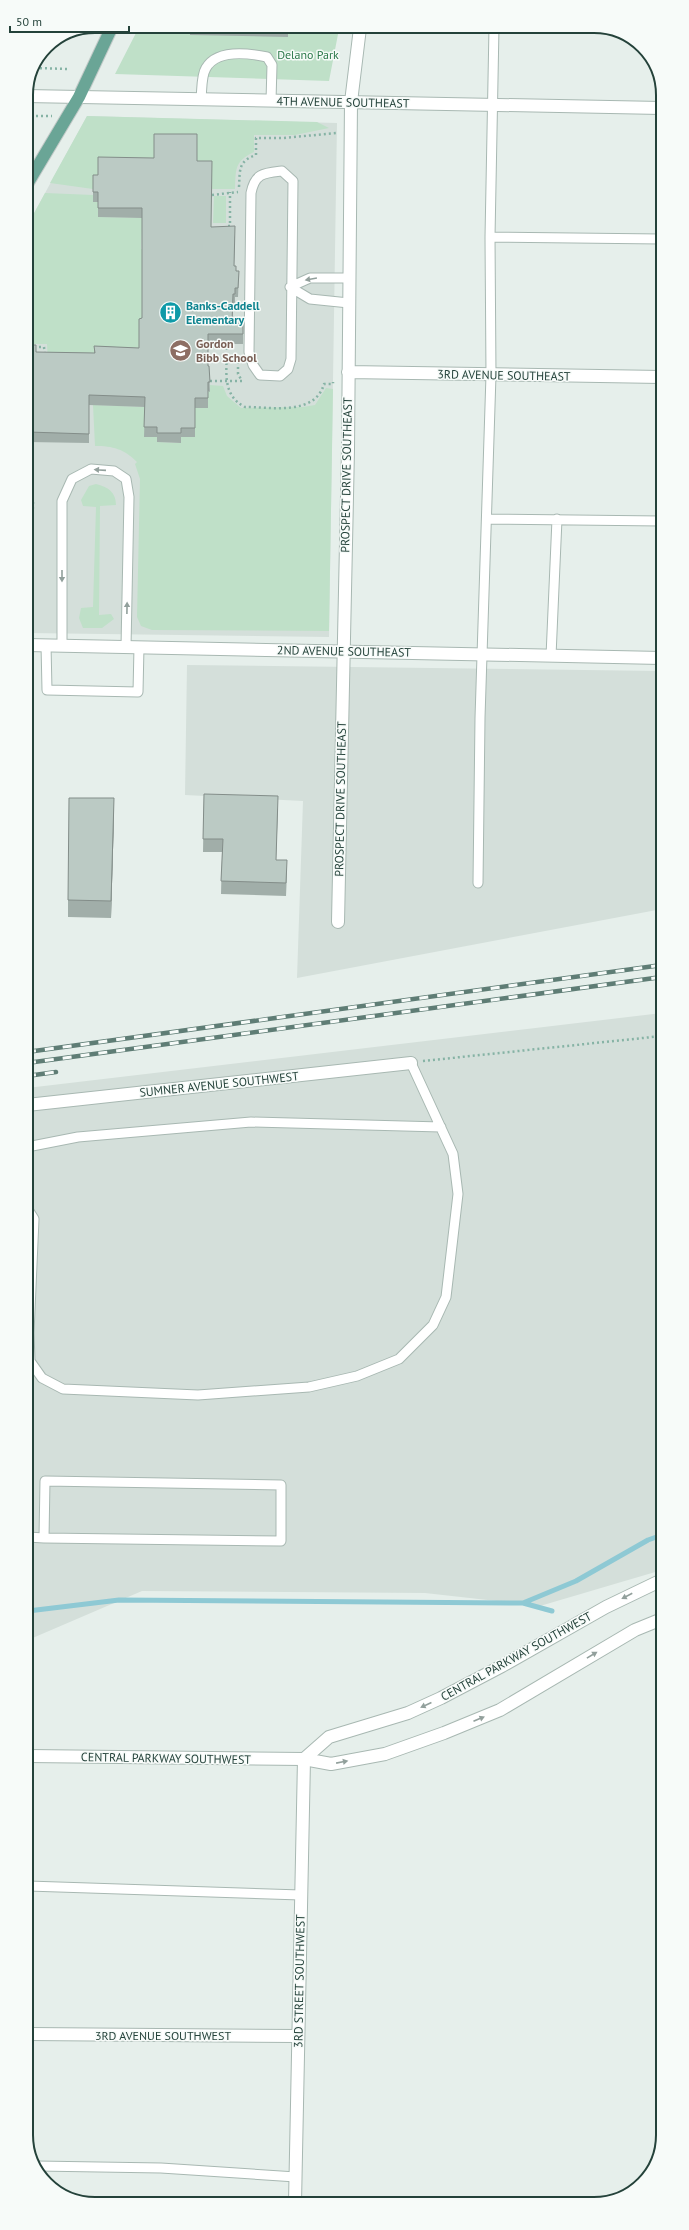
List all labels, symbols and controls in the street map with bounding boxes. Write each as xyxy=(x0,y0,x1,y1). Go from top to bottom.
scale bar xyxy=(10,8,129,34)
text: 50 m xyxy=(16,14,42,29)
park label: Delano Park xyxy=(277,47,339,62)
street label: 4TH AVENUE SOUTHEAST xyxy=(276,93,410,111)
one-way arrow xyxy=(305,277,317,283)
place label: Banks-Caddell Elementary xyxy=(186,298,260,327)
building icon: Banks-Caddell Elementary xyxy=(158,299,184,325)
place label: Gordon Bibb School xyxy=(196,336,257,365)
school or university icon: Gordon Bibb School xyxy=(167,337,193,363)
street label: 3RD AVENUE SOUTHEAST xyxy=(437,366,571,384)
street label: PROSPECT DRIVE SOUTHEAST xyxy=(337,397,355,553)
one-way arrow xyxy=(94,466,106,473)
one-way arrow xyxy=(59,570,65,583)
one-way arrow xyxy=(124,601,130,614)
street label: 2ND AVENUE SOUTHEAST xyxy=(277,642,412,660)
street label: PROSPECT DRIVE SOUTHEAST xyxy=(331,721,349,877)
street label: SUMNER AVENUE SOUTHWEST xyxy=(139,1068,300,1100)
one-way arrow xyxy=(621,1593,632,1599)
street label: CENTRAL PARKWAY SOUTHWEST xyxy=(438,1608,594,1704)
one-way arrow xyxy=(586,1652,598,1659)
one-way arrow xyxy=(421,1702,432,1708)
one-way arrow xyxy=(473,1715,485,1721)
street label: CENTRAL PARKWAY SOUTHWEST xyxy=(81,1749,252,1767)
one-way arrow xyxy=(336,1759,348,1765)
street label: 3RD STREET SOUTHWEST xyxy=(290,1914,308,2048)
street label: 3RD AVENUE SOUTHWEST xyxy=(95,2028,231,2043)

